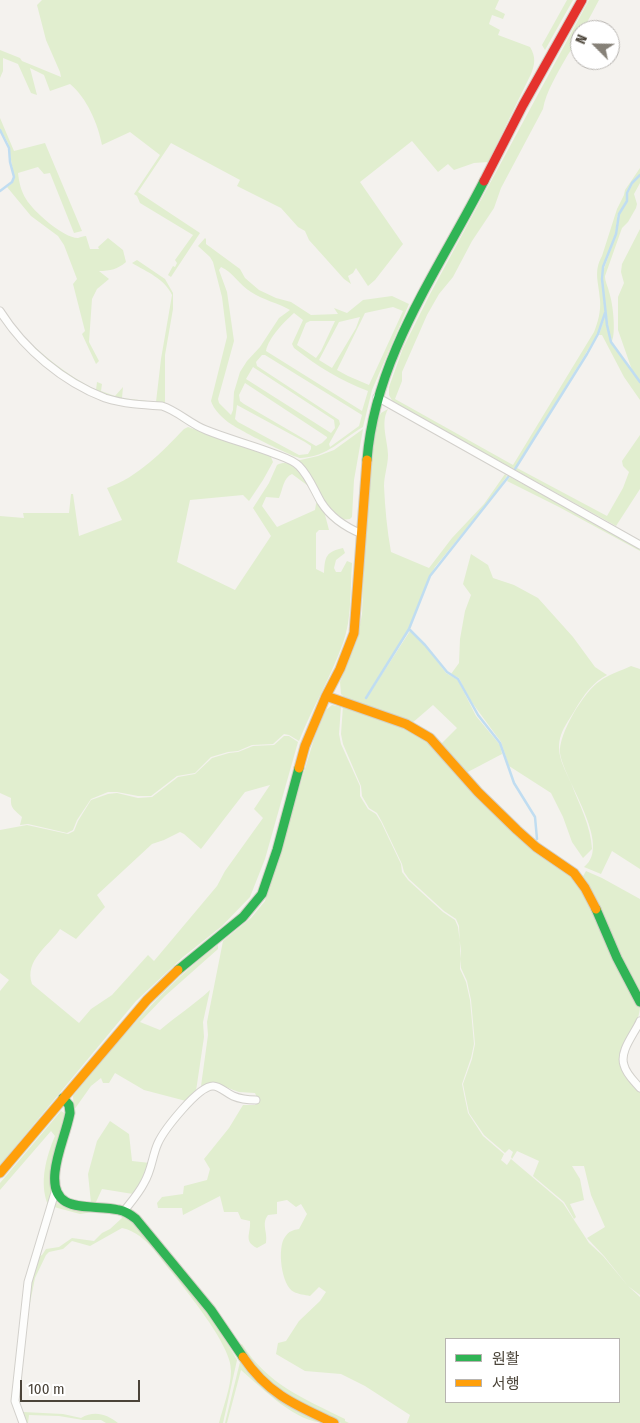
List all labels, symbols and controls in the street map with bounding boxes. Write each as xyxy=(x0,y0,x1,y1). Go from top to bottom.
north arrow xyxy=(570,20,620,70)
text: N xyxy=(572,32,591,47)
legend xyxy=(445,1338,620,1403)
text: 원활 xyxy=(492,1350,520,1368)
scale bar xyxy=(22,1370,142,1402)
text: 서행 xyxy=(492,1375,520,1393)
text: 100 m xyxy=(28,1380,65,1398)

